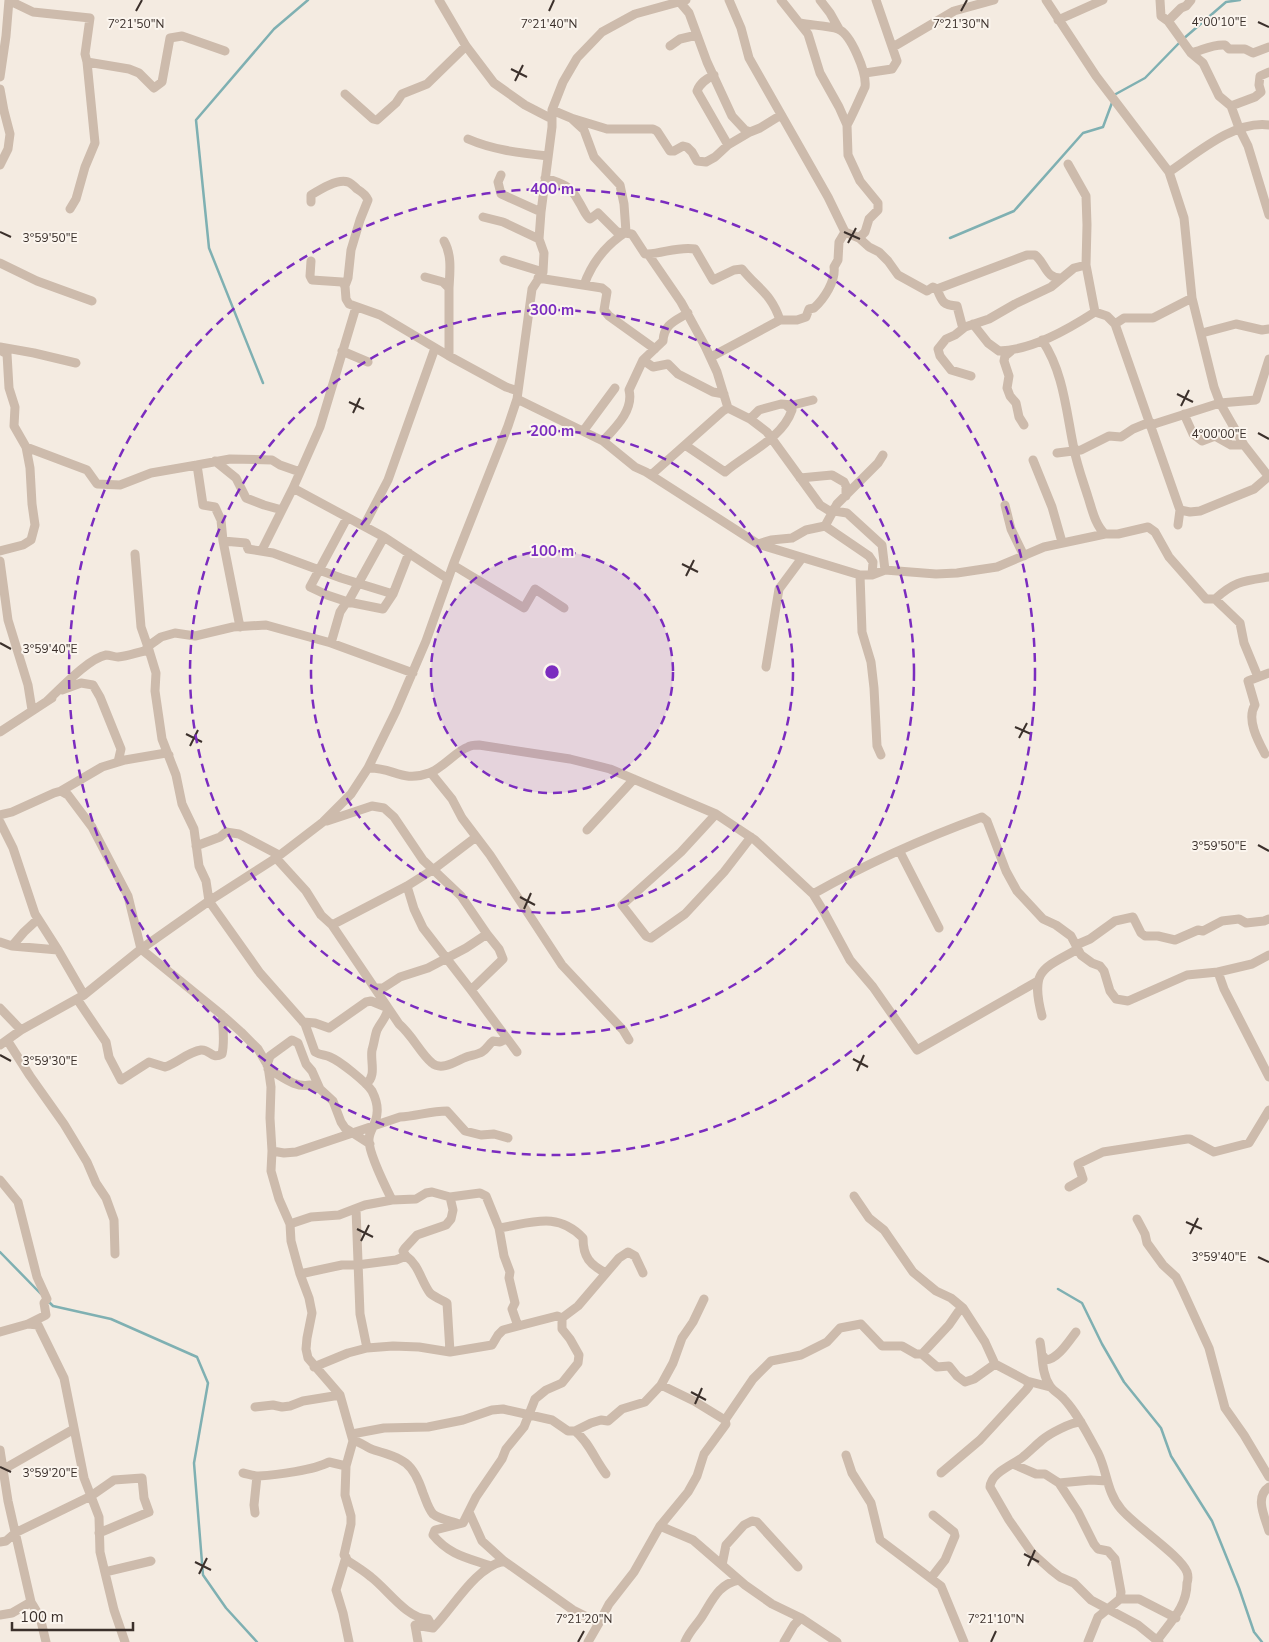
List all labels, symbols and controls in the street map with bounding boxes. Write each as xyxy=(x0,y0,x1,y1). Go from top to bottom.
text: 4°00'10"E xyxy=(1192,14,1246,30)
text: 7°21'50"N xyxy=(108,16,164,32)
text: 7°21'40"N xyxy=(521,16,577,32)
text: 7°21'30"N xyxy=(933,16,989,32)
text: 400 m xyxy=(530,179,574,199)
text: 3°59'50"E xyxy=(23,230,77,246)
text: 300 m xyxy=(530,300,574,320)
text: 200 m xyxy=(530,421,574,441)
text: 4°00'00"E xyxy=(1192,426,1246,442)
text: 100 m xyxy=(530,541,574,561)
text: 3°59'40"E xyxy=(23,641,77,657)
centre of rings xyxy=(543,663,561,681)
text: 3°59'50"E xyxy=(1192,838,1246,854)
text: 3°59'30"E xyxy=(23,1053,77,1069)
text: 3°59'40"E xyxy=(1192,1249,1246,1265)
text: 3°59'20"E xyxy=(23,1465,77,1481)
scale bar xyxy=(12,1600,134,1632)
text: 100 m xyxy=(20,1607,64,1627)
text: 7°21'20"N xyxy=(556,1611,612,1627)
text: 7°21'10"N xyxy=(968,1611,1024,1627)

